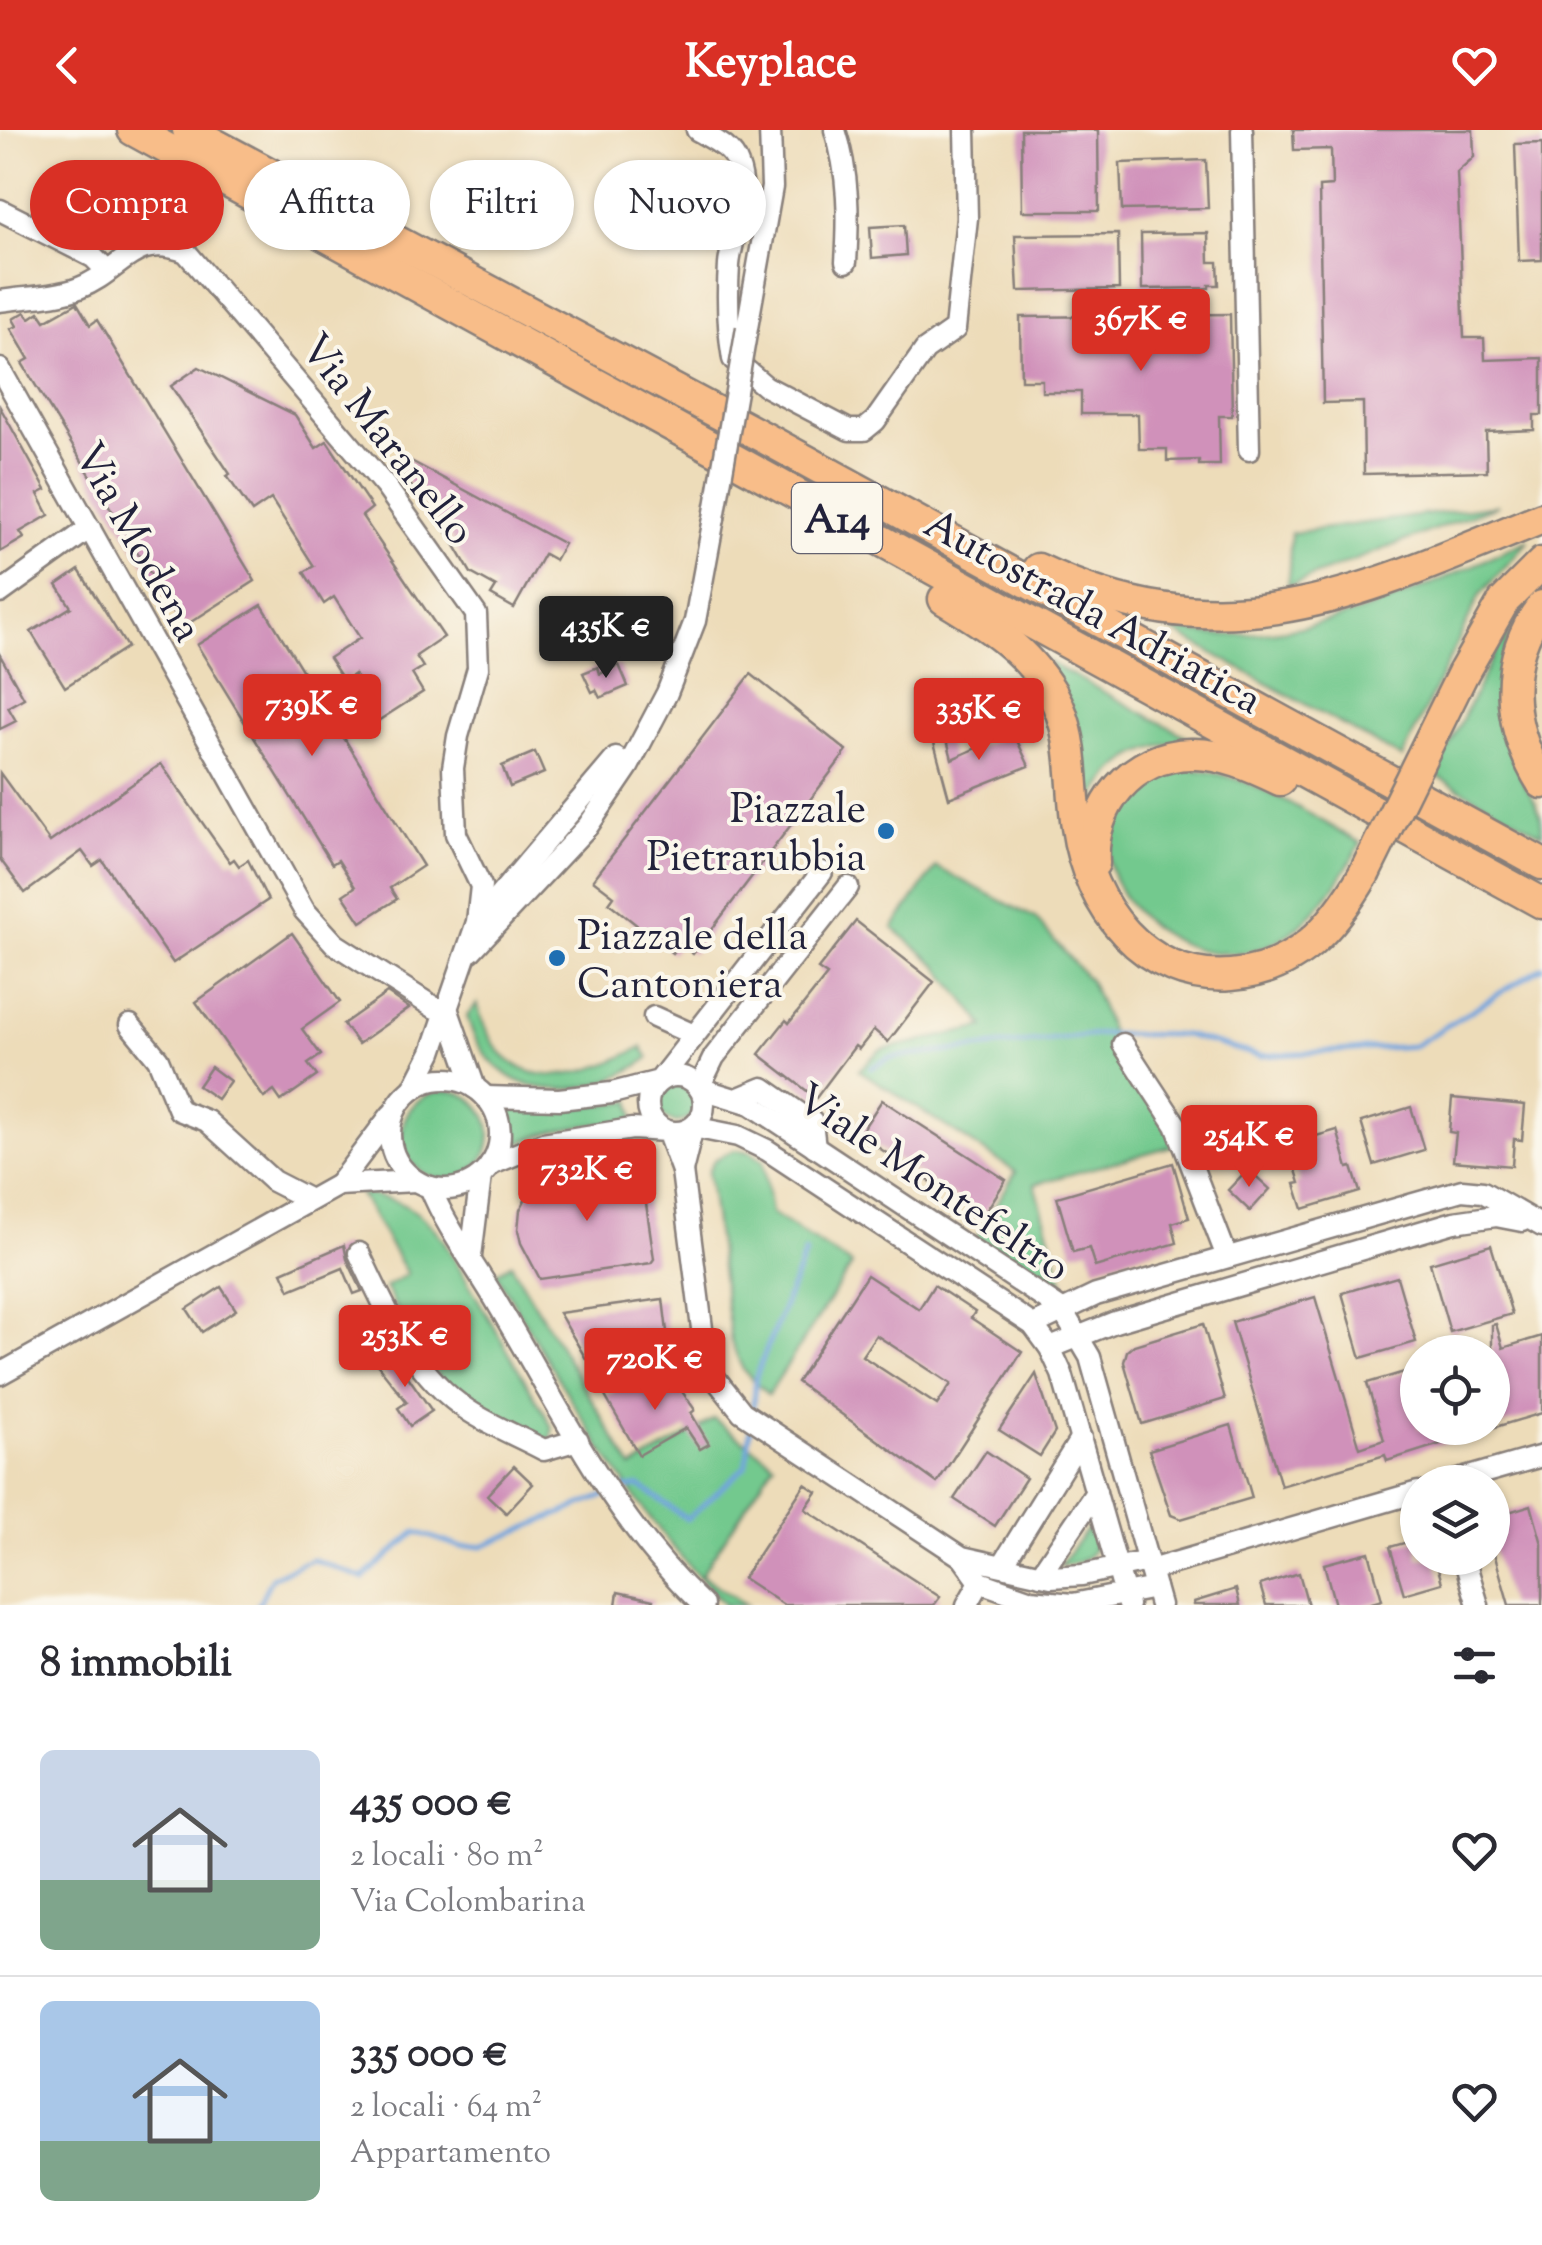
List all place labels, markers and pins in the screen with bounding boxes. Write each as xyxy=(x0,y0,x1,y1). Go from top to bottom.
pin: 367K € xyxy=(1060,289,1222,374)
pin: 435K € xyxy=(525,596,687,681)
pin: 739K € xyxy=(231,674,393,759)
pin: 335K € xyxy=(898,678,1060,763)
place label: Piazzale Pietrarubbia xyxy=(647,782,866,890)
marker: Piazzale Pietrarubbia xyxy=(875,820,897,842)
place label: Piazzale della Cantoniera xyxy=(577,909,808,1017)
marker: Piazzale della Cantoniera xyxy=(546,947,568,969)
pin: 254K € xyxy=(1168,1105,1330,1190)
pin: 732K € xyxy=(506,1139,668,1224)
pin: 253K € xyxy=(324,1305,486,1390)
pin: 720K € xyxy=(574,1328,736,1413)

